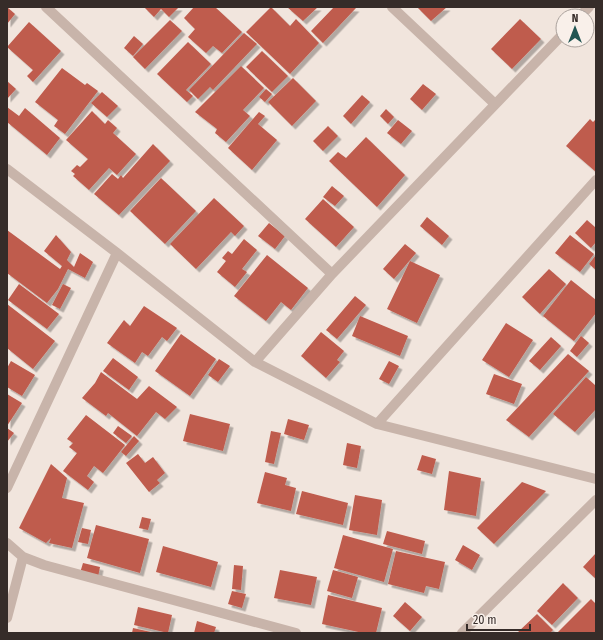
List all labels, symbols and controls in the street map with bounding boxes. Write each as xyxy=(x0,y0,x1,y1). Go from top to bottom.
north arrow xyxy=(555,8,595,48)
text: N xyxy=(572,12,578,25)
scale bar xyxy=(467,606,530,632)
text: 20 m xyxy=(473,613,497,627)

